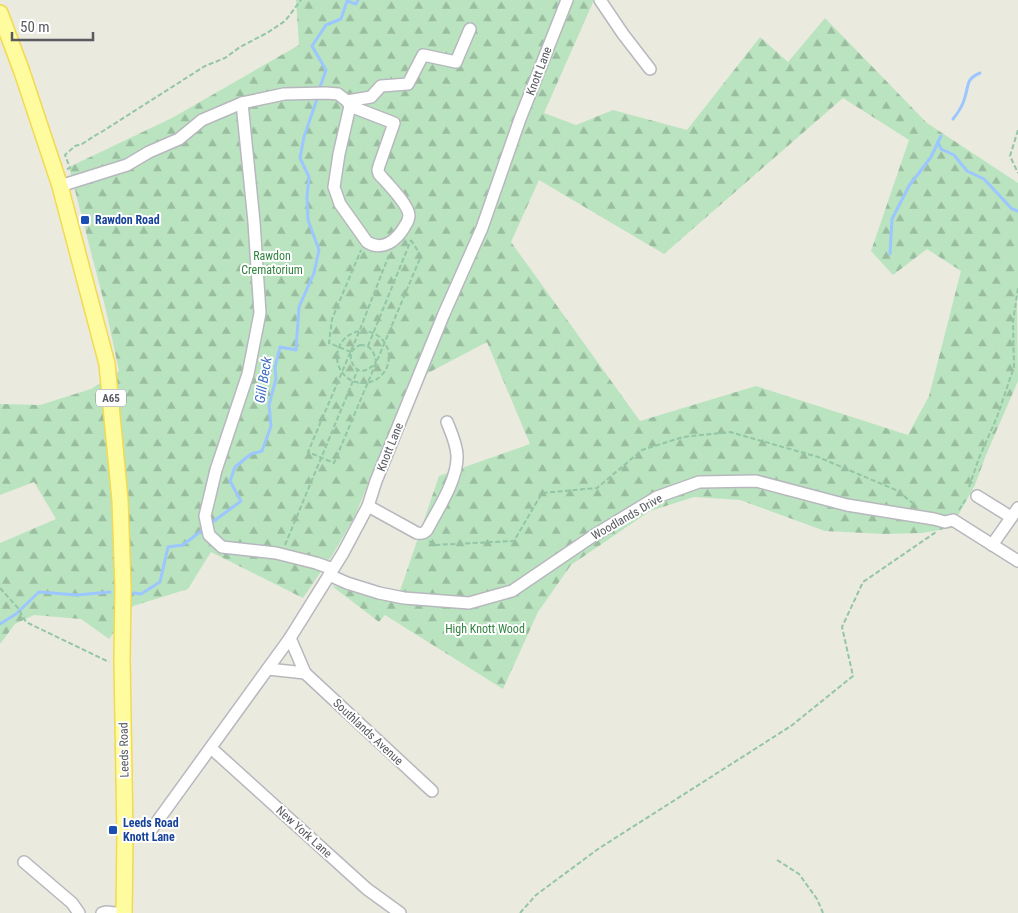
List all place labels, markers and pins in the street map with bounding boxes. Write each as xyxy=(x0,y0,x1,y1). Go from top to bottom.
place label: Rawdon Road xyxy=(95,213,160,227)
marker: Rawdon Road xyxy=(79,214,91,226)
place label: Leeds Road Knott Lane xyxy=(123,816,179,844)
marker: Leeds Road Knott Lane xyxy=(107,824,119,836)

